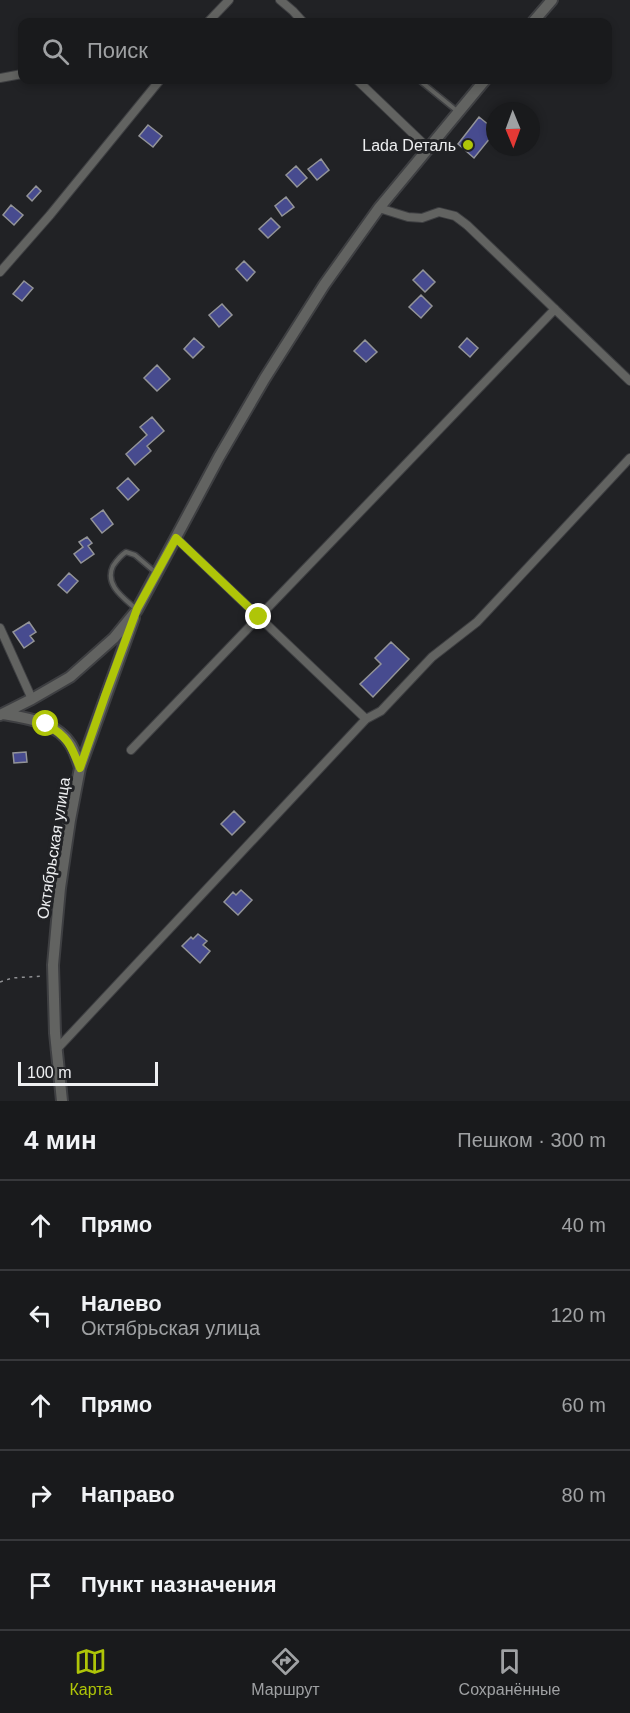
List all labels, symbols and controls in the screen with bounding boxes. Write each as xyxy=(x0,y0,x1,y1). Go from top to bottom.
search box xyxy=(18,18,612,84)
icon: search xyxy=(39,35,72,68)
text: Поиск xyxy=(87,38,148,63)
north arrow xyxy=(486,102,540,156)
place label: Lada Dеталь xyxy=(362,137,456,154)
marker: Lada Dеталь xyxy=(461,138,475,152)
route end xyxy=(245,603,271,629)
route start xyxy=(32,710,58,736)
street label: Октябрьская улица xyxy=(34,776,73,920)
scale bar xyxy=(18,1059,158,1086)
text: 100 m xyxy=(27,1064,71,1081)
text: 4 мин xyxy=(24,1125,97,1155)
text: Пешком · 300 m xyxy=(457,1129,606,1151)
icon: ahead xyxy=(24,1209,57,1242)
text: Прямо xyxy=(81,1212,152,1237)
text: 40 m xyxy=(562,1214,606,1236)
text: Налево xyxy=(81,1291,162,1316)
icon: left xyxy=(24,1299,57,1332)
text: 120 m xyxy=(550,1304,606,1326)
text: Октябрьская улица xyxy=(81,1317,260,1339)
icon: ahead xyxy=(24,1389,57,1422)
text: Прямо xyxy=(81,1392,152,1417)
text: 60 m xyxy=(562,1394,606,1416)
icon: right xyxy=(24,1479,57,1512)
text: Направо xyxy=(81,1482,175,1507)
text: 80 m xyxy=(562,1484,606,1506)
icon: arrive xyxy=(24,1569,57,1602)
text: Пункт назначения xyxy=(81,1572,277,1597)
tab: Карта xyxy=(70,1645,112,1699)
tab: Маршрут xyxy=(251,1645,320,1699)
tab: Сохранённые xyxy=(459,1645,560,1699)

